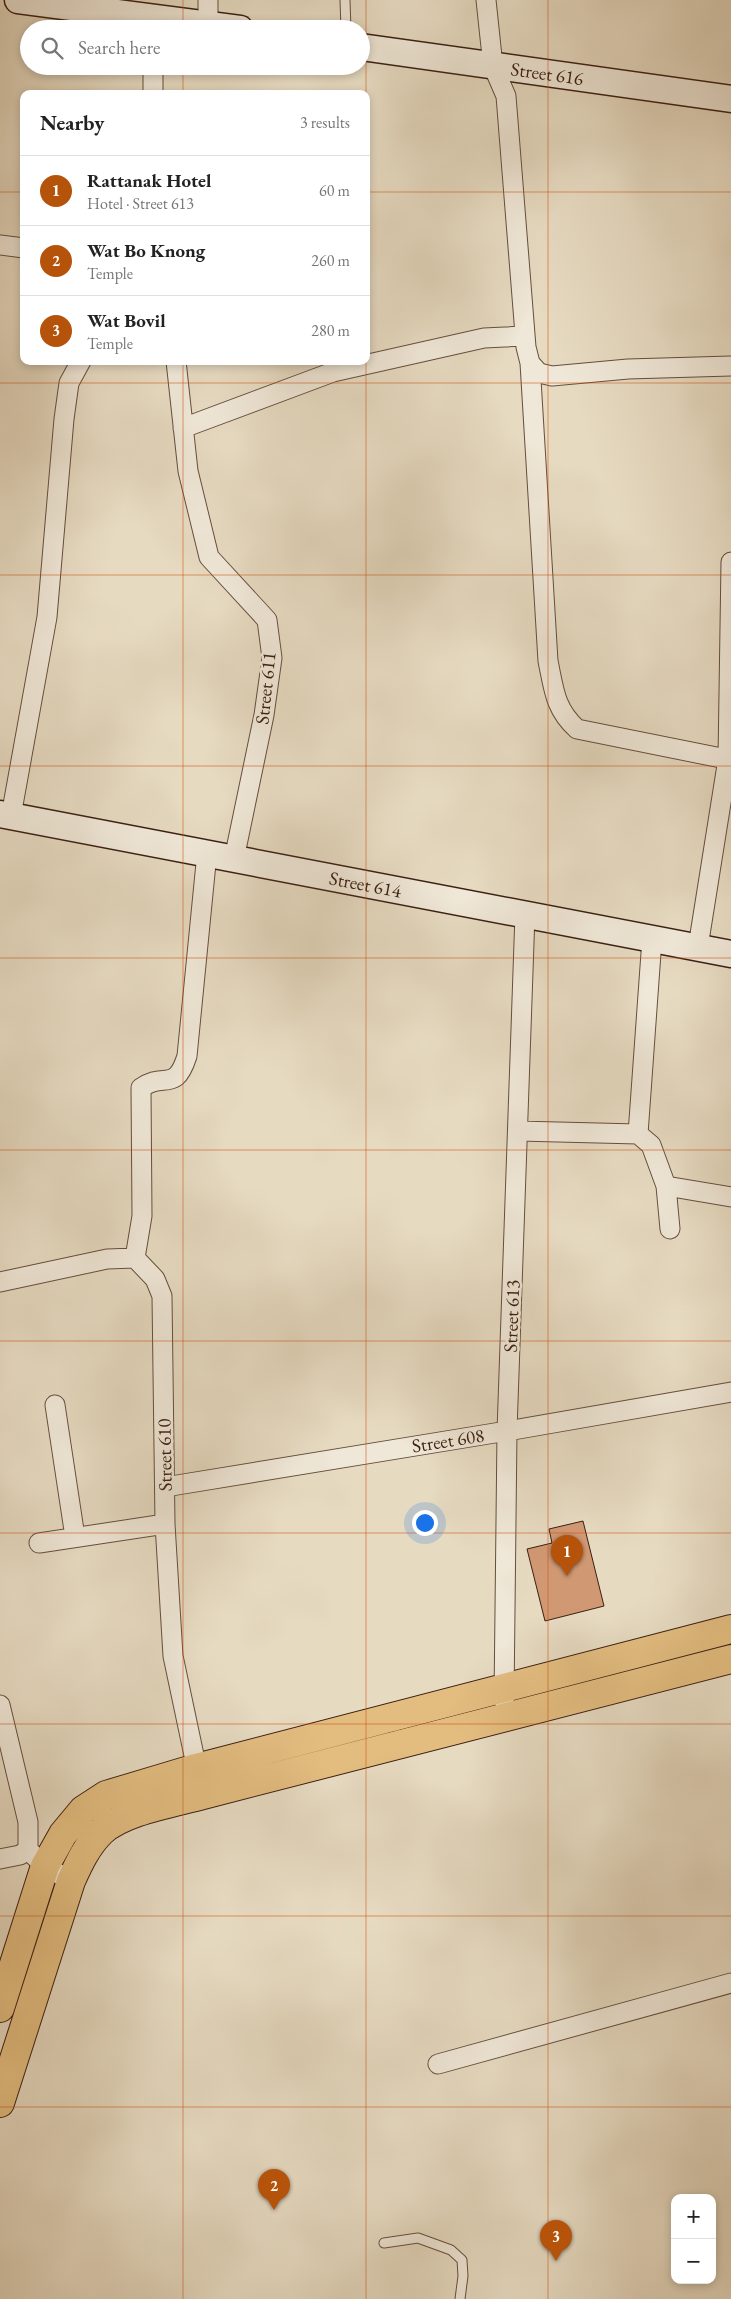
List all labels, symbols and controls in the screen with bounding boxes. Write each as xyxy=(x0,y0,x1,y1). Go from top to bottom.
search box xyxy=(20,20,370,75)
icon: search xyxy=(38,34,66,62)
text: Search here xyxy=(78,35,160,60)
street label: Street 616 xyxy=(509,56,585,91)
text: Nearby xyxy=(40,109,104,136)
text: 3 results xyxy=(300,112,350,133)
text: Rattanak Hotel xyxy=(87,168,211,193)
text: 1 xyxy=(52,180,60,201)
text: 60 m xyxy=(319,180,350,201)
text: Hotel · Street 613 xyxy=(87,193,194,214)
text: Wat Bo Knong xyxy=(87,238,205,263)
text: 2 xyxy=(52,250,60,271)
text: 260 m xyxy=(311,250,350,271)
text: Temple xyxy=(87,263,133,284)
text: Wat Bovil xyxy=(87,308,166,333)
text: 3 xyxy=(52,320,60,341)
text: 280 m xyxy=(311,320,350,341)
text: Temple xyxy=(87,333,133,354)
street label: Street 611 xyxy=(249,650,282,726)
street label: Street 614 xyxy=(327,865,404,904)
street label: Street 613 xyxy=(498,1279,525,1353)
street label: Street 610 xyxy=(151,1418,178,1492)
street label: Street 608 xyxy=(410,1422,486,1459)
your location xyxy=(412,1510,438,1536)
pin: 1 xyxy=(551,1535,583,1576)
pin: 2 xyxy=(258,2169,290,2210)
map controls xyxy=(671,2194,716,2284)
button: + xyxy=(671,2194,716,2239)
pin: 3 xyxy=(540,2220,572,2261)
button: − xyxy=(671,2239,716,2284)

